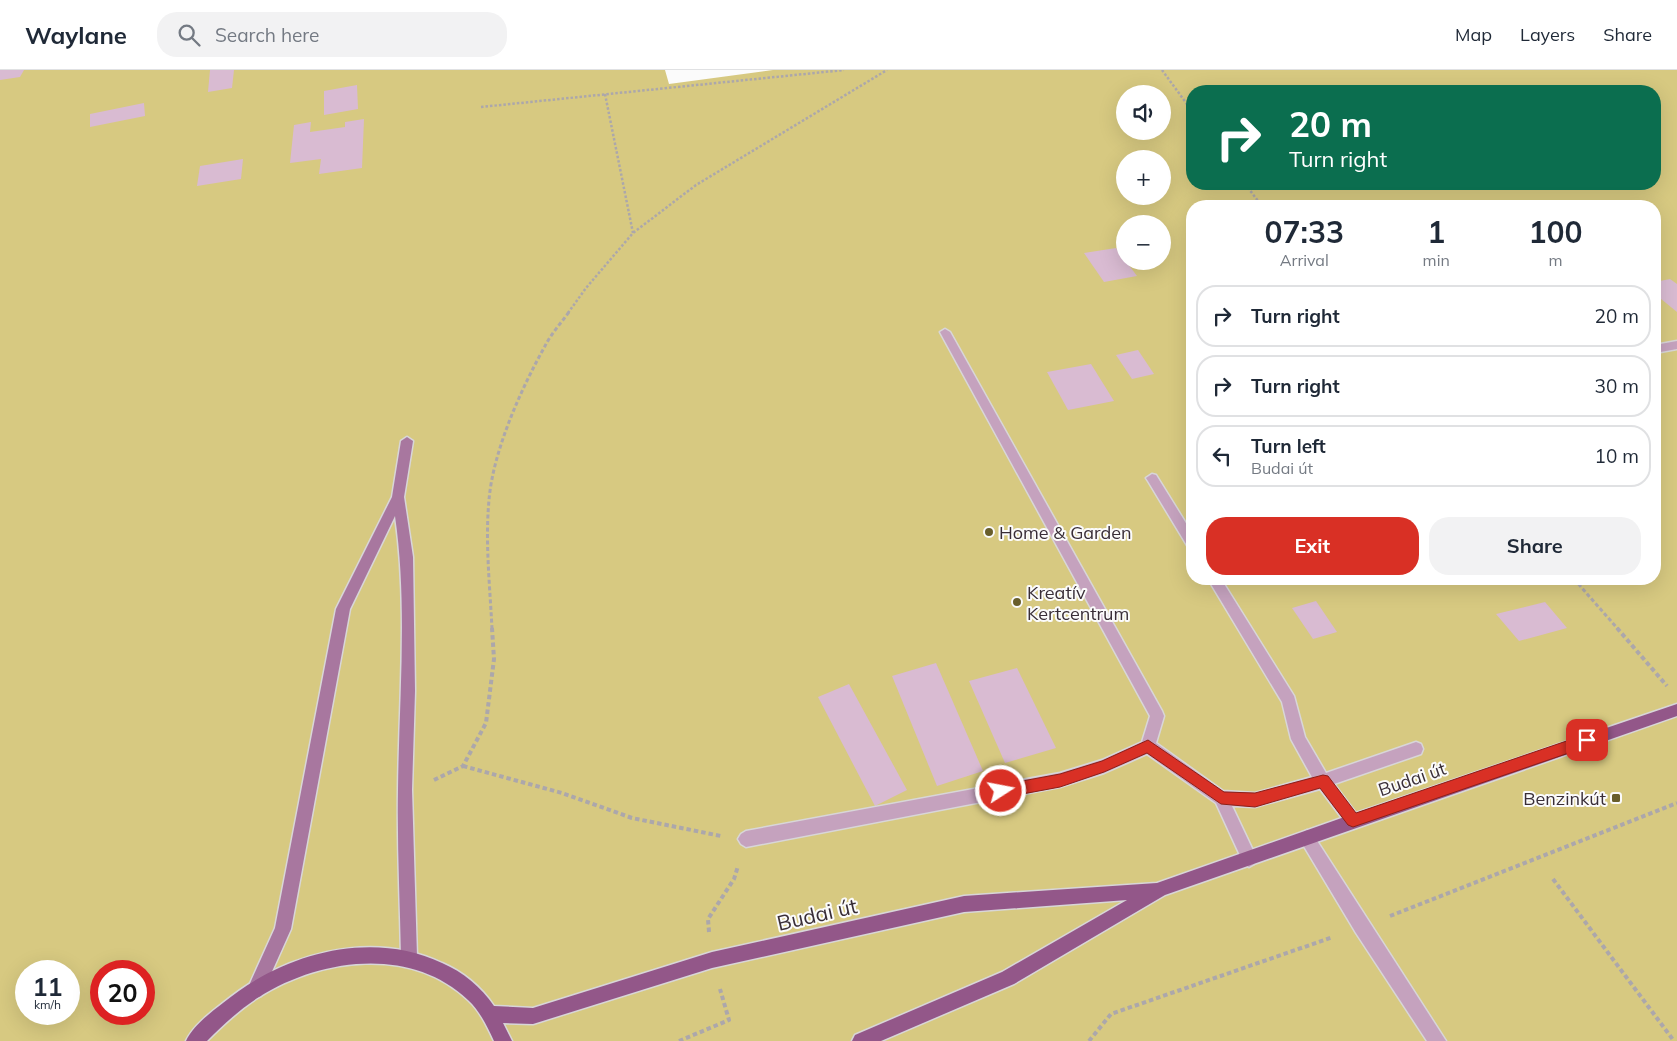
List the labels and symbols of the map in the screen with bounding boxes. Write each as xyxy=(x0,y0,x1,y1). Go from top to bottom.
place label: Home & Garden xyxy=(999,521,1132,544)
marker: Home & Garden xyxy=(983,526,995,538)
place label: Kreatív Kertcentrum xyxy=(1027,581,1129,625)
marker: Kreatív Kertcentrum xyxy=(1011,596,1023,608)
pin xyxy=(1566,719,1608,761)
street label: Budai út xyxy=(1375,757,1449,801)
position arrow xyxy=(974,764,1026,816)
place label: Benzinkút xyxy=(1523,787,1606,810)
marker: Benzinkút xyxy=(1610,792,1622,804)
street label: Budai út xyxy=(774,892,860,936)
speed limit sign: 20 xyxy=(90,960,155,1025)

